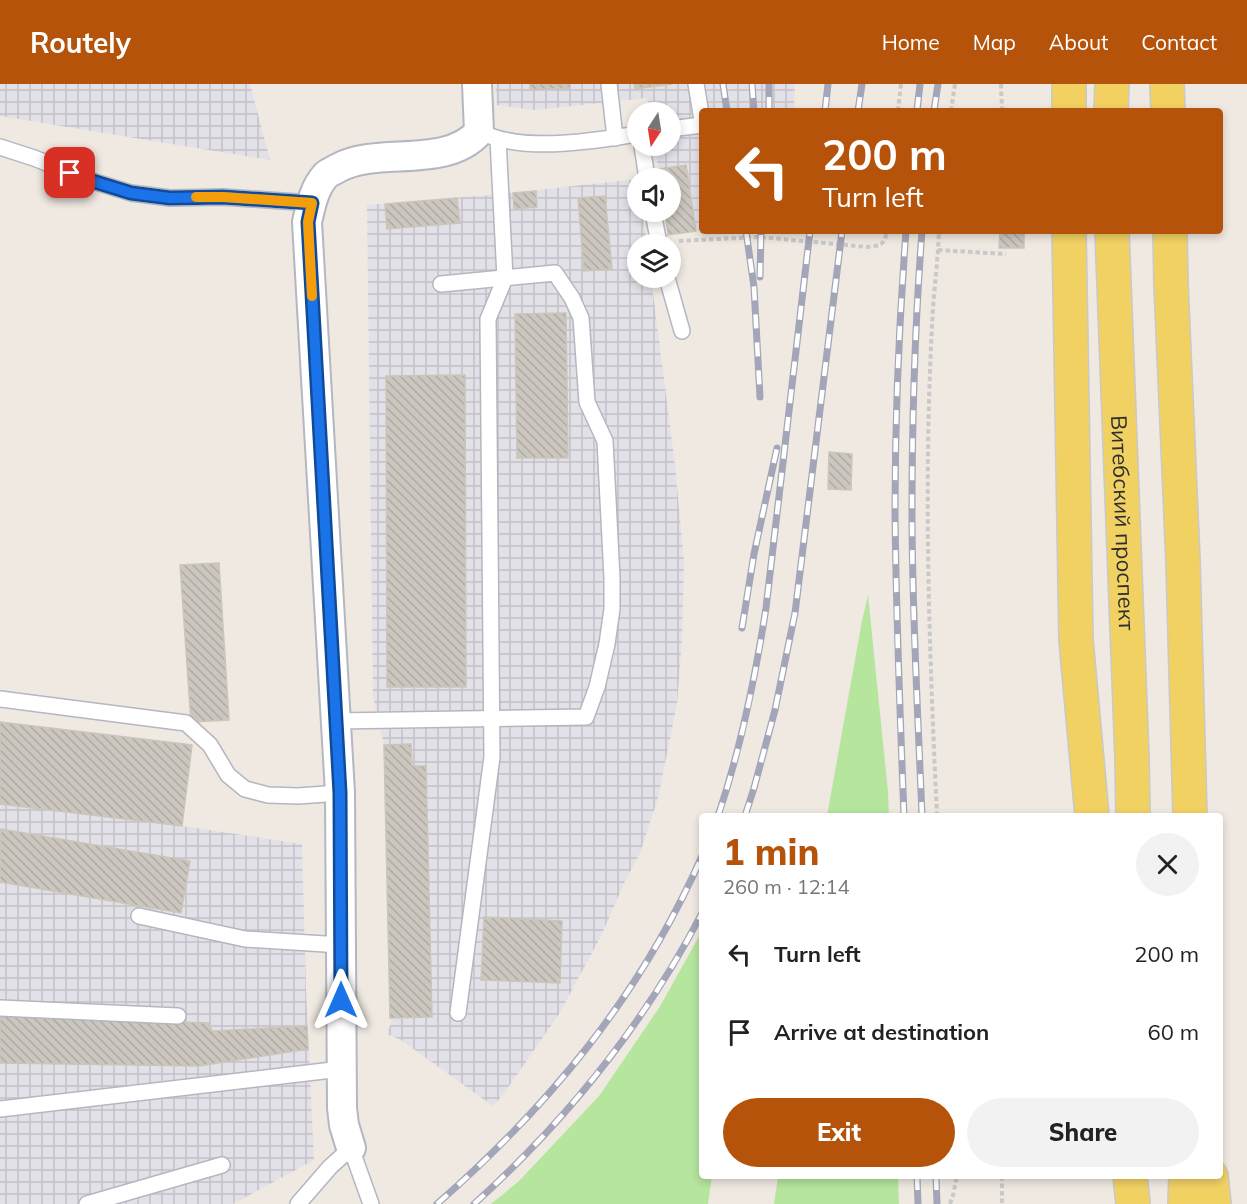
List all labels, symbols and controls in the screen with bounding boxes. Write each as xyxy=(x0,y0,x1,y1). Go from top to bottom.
text: Routely xyxy=(30,25,131,60)
text: Home xyxy=(882,29,940,55)
text: Map xyxy=(973,29,1016,55)
text: About xyxy=(1049,29,1108,55)
text: Contact xyxy=(1141,29,1217,55)
north arrow xyxy=(627,102,681,156)
map controls xyxy=(627,102,681,288)
text: 200 m xyxy=(822,128,947,181)
icon: left xyxy=(723,132,801,210)
pin xyxy=(44,147,95,198)
icon: arrive xyxy=(53,156,86,189)
button: sound xyxy=(627,168,681,222)
text: Turn left xyxy=(822,180,924,214)
button: layers xyxy=(627,234,681,288)
street label: Витебский проспект xyxy=(1105,415,1141,631)
text: 1 min xyxy=(723,829,819,874)
button: close xyxy=(1136,833,1199,896)
text: 260 m · 12:14 xyxy=(723,874,849,899)
icon: left xyxy=(723,938,756,971)
text: Turn left xyxy=(774,940,861,968)
text: 200 m xyxy=(1134,940,1199,968)
position arrow xyxy=(309,968,373,1032)
icon: arrive xyxy=(723,1016,756,1049)
text: Arrive at destination xyxy=(774,1018,989,1046)
text: 60 m xyxy=(1148,1018,1199,1046)
button: Exit xyxy=(723,1098,955,1167)
button: Share xyxy=(967,1098,1199,1167)

